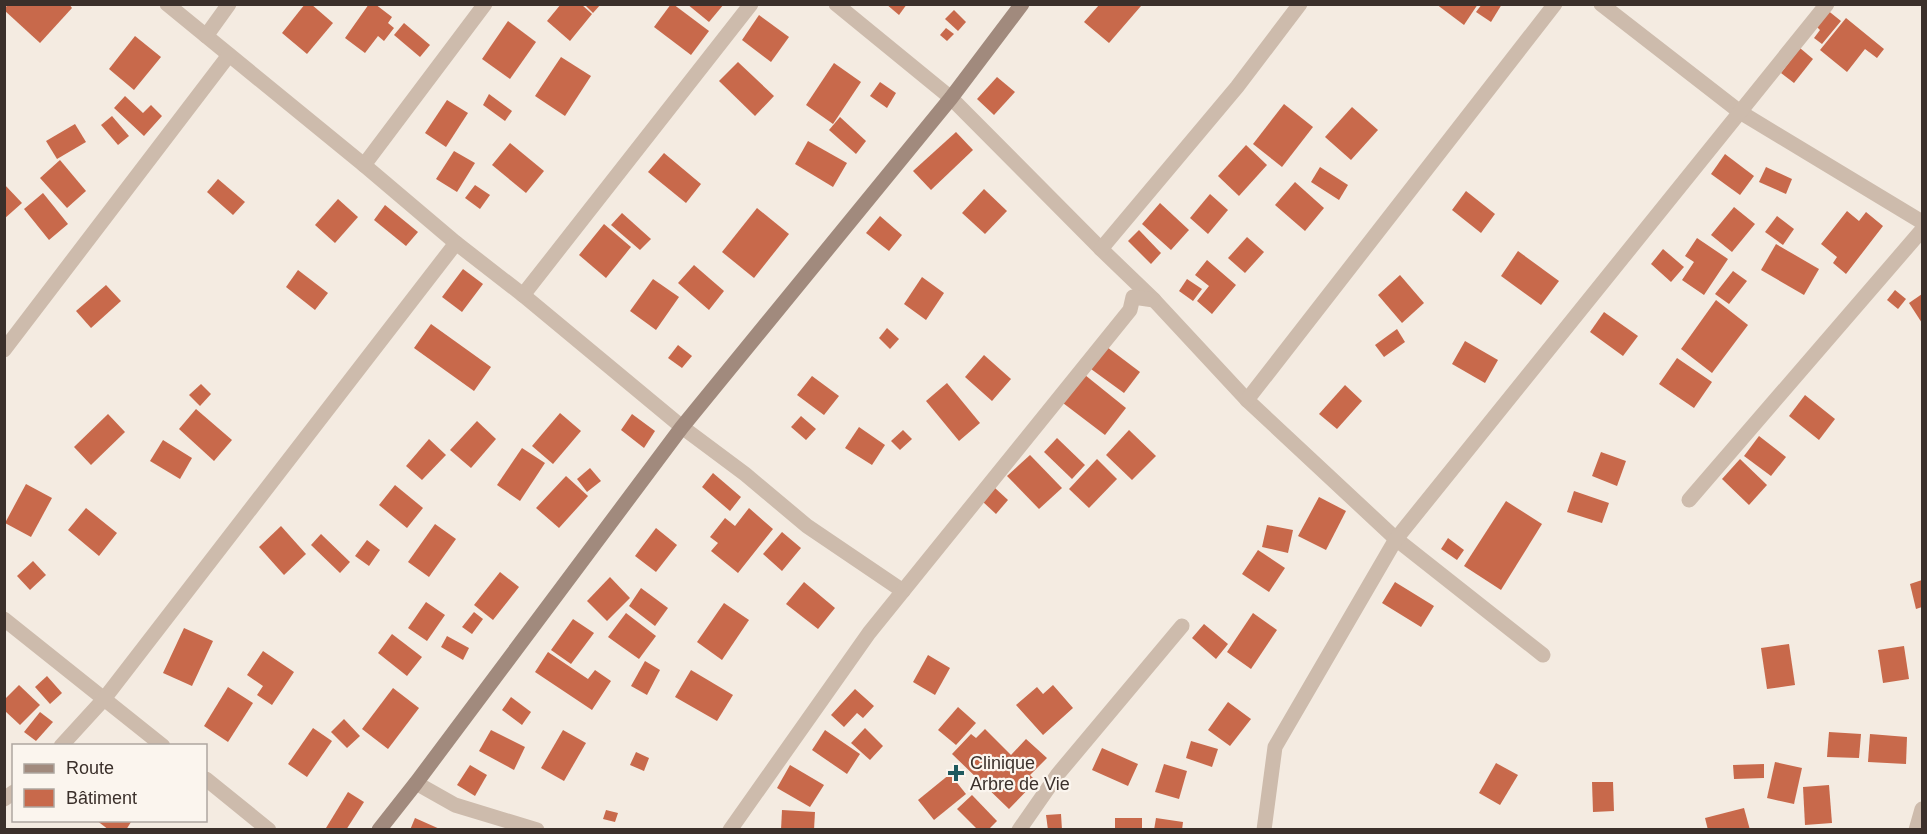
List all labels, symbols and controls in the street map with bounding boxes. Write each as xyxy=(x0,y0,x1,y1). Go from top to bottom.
legend xyxy=(12,744,207,822)
place label: Clinique Arbre de Vie xyxy=(970,753,1070,794)
text: Route xyxy=(66,758,114,778)
marker: Clinique Arbre de Vie xyxy=(947,764,965,782)
text: Bâtiment xyxy=(66,788,137,808)

